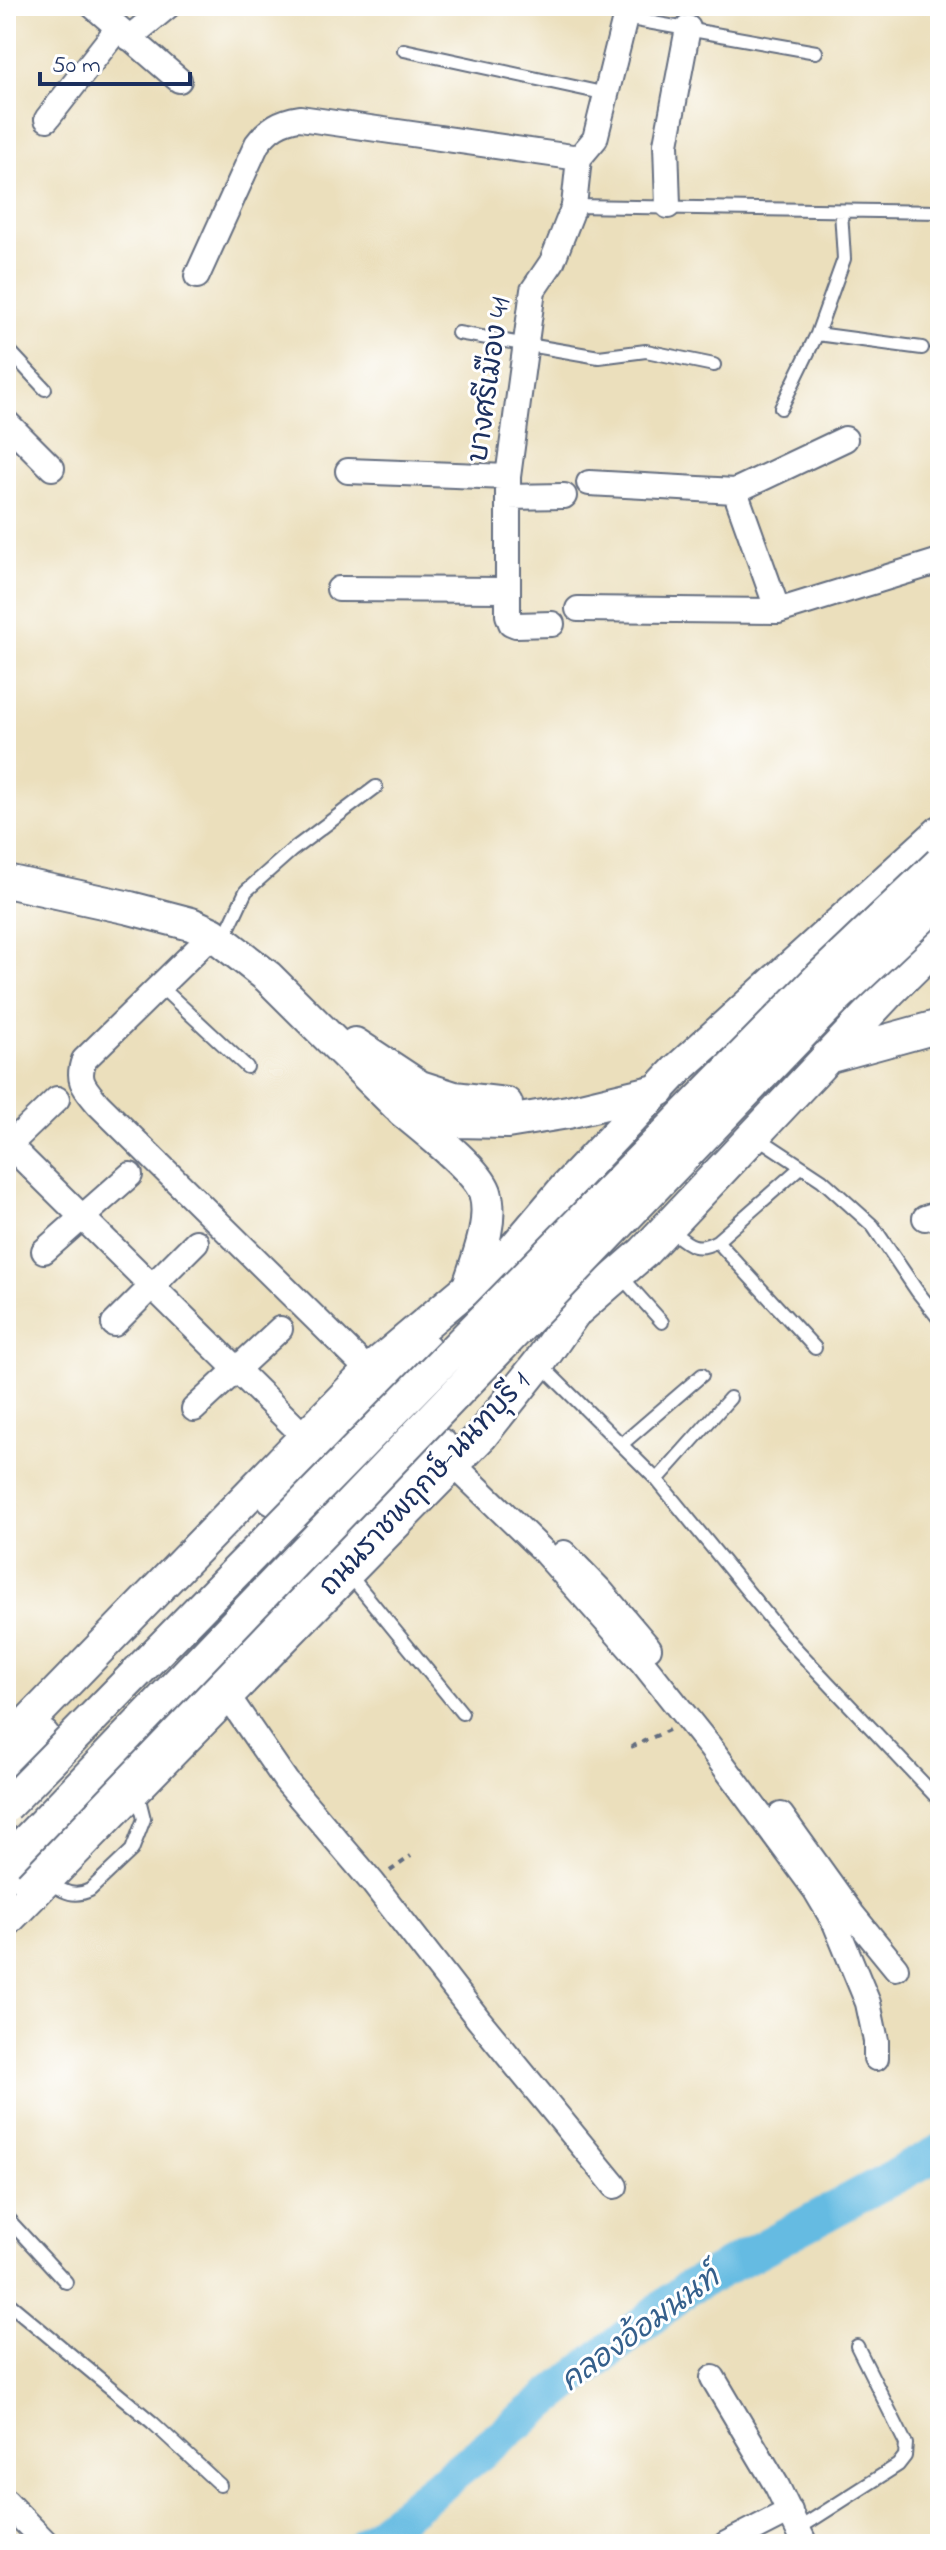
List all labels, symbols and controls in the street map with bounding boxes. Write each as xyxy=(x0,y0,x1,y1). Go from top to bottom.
scale bar xyxy=(40,36,190,86)
text: 50 m xyxy=(52,49,101,84)
street label: บางศรีเมือง 41 xyxy=(458,294,523,465)
street label: ถนนราชพฤกษ์-นนทบุรี 1 xyxy=(309,1362,541,1606)
water label: คลองอ้อมนนท์ xyxy=(552,2253,735,2404)

